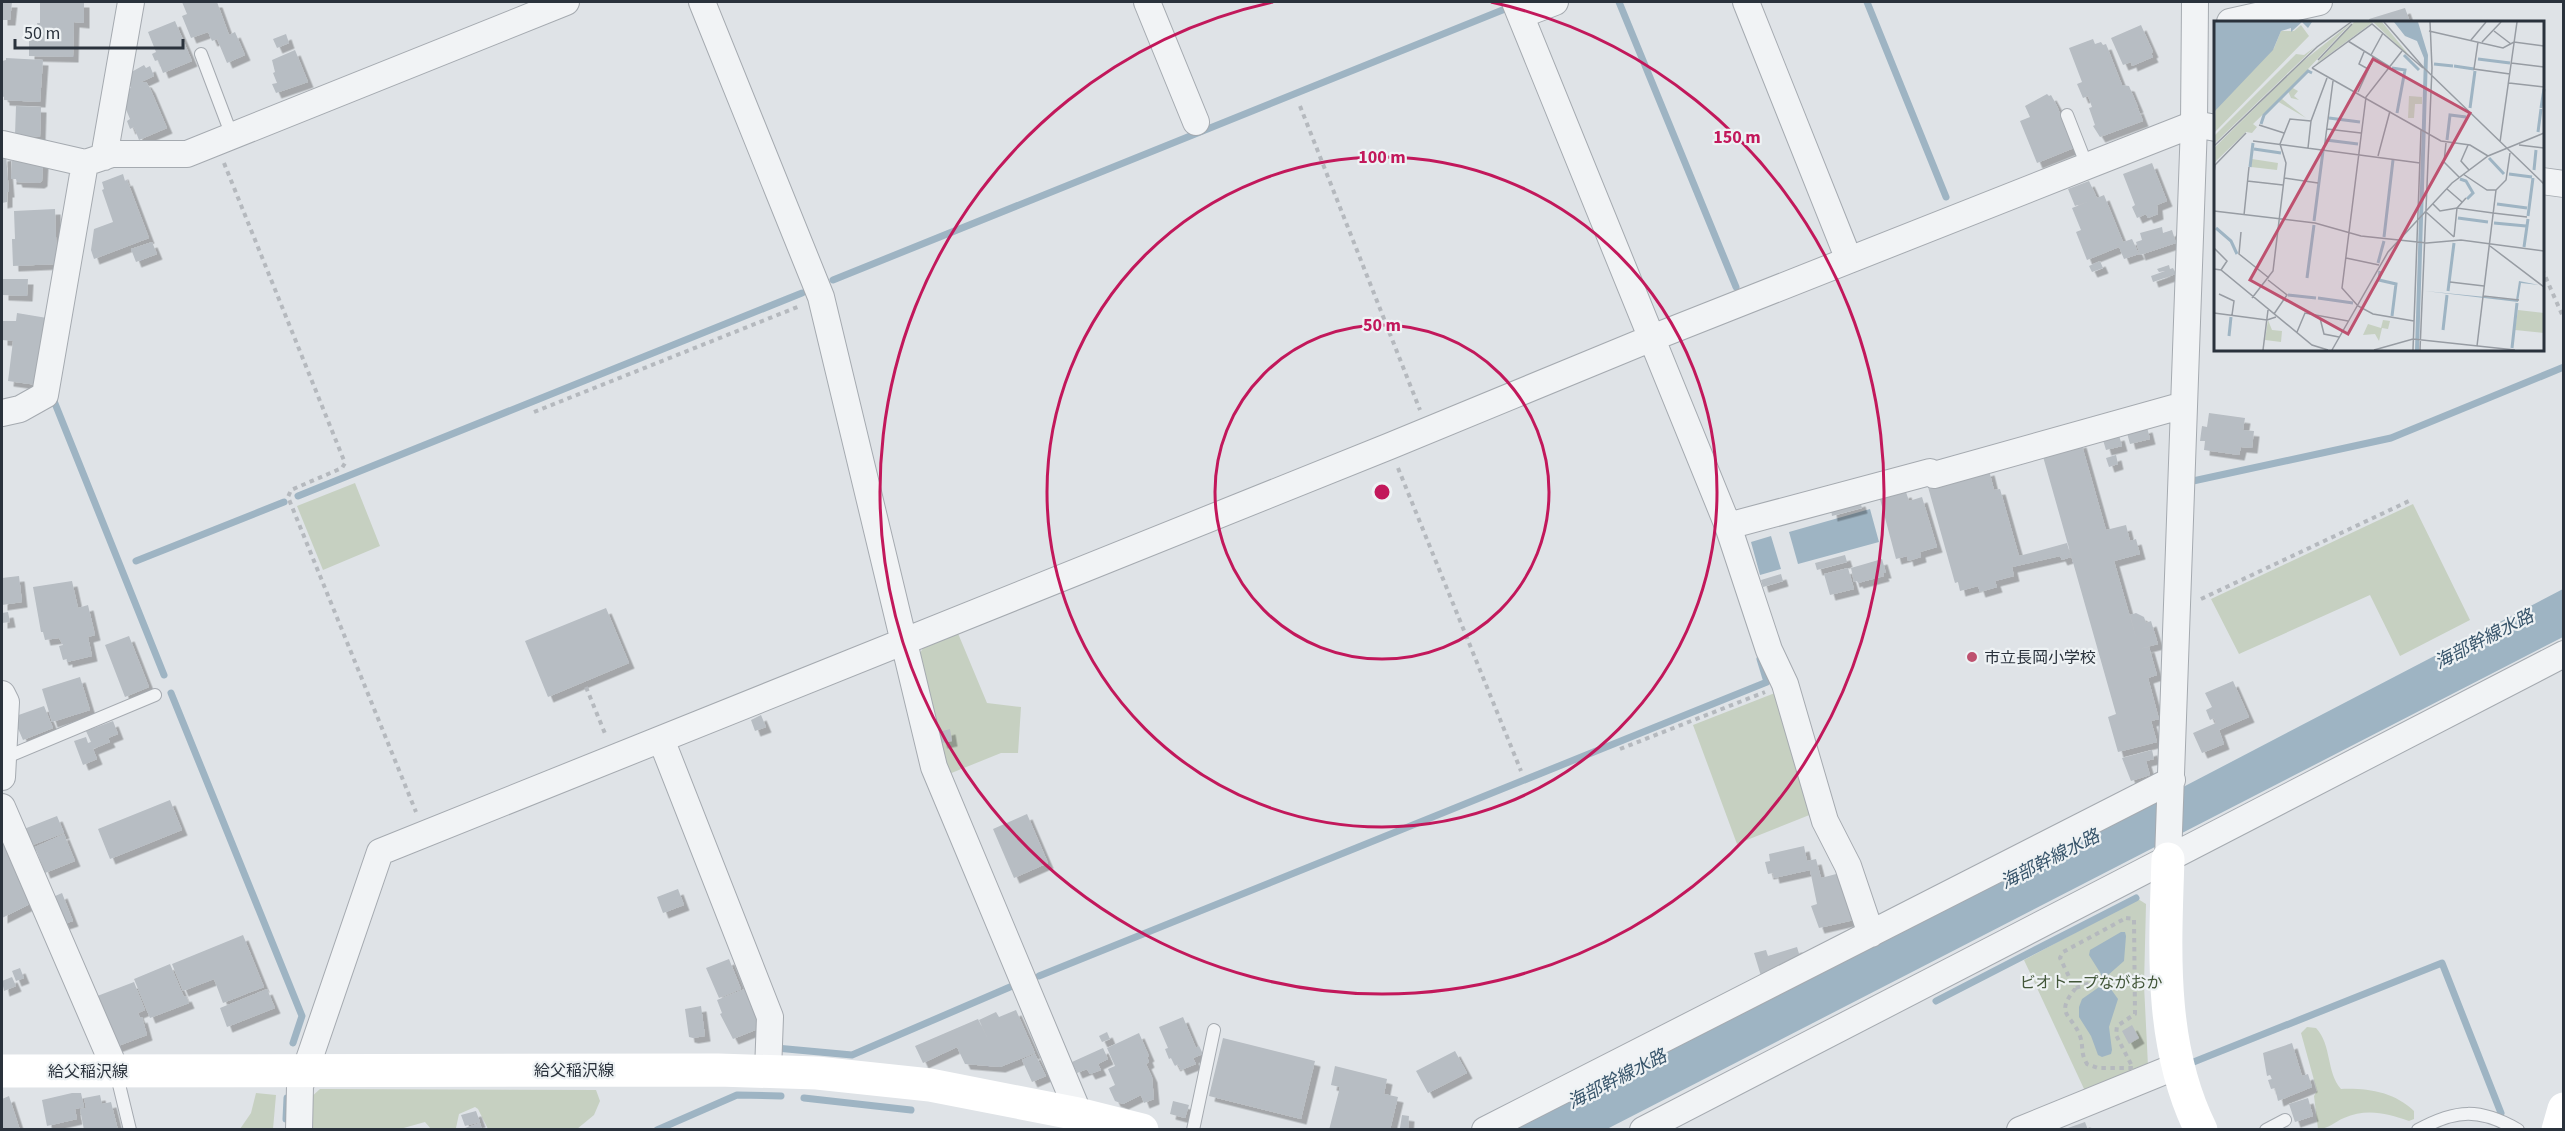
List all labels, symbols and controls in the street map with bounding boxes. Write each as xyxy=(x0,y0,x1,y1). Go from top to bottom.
scale bar xyxy=(15,12,183,50)
text: 50 m xyxy=(24,21,60,46)
inset map xyxy=(2214,21,2544,351)
text: 150 m xyxy=(1713,125,1761,150)
text: 100 m xyxy=(1358,145,1406,170)
text: 50 m xyxy=(1363,313,1401,338)
centre of rings xyxy=(1372,482,1392,502)
water label: 海部幹線水路 xyxy=(2430,603,2540,675)
place label: 市立長岡小学校 xyxy=(1984,647,2096,669)
marker: 市立長岡小学校 xyxy=(1965,650,1979,664)
water label: 海部幹線水路 xyxy=(1996,823,2106,895)
park label: ビオトープながおか xyxy=(2019,972,2163,994)
water label: 海部幹線水路 xyxy=(1563,1043,1673,1115)
street label: 給父稲沢線 xyxy=(534,1060,614,1082)
street label: 給父稲沢線 xyxy=(48,1061,128,1083)

